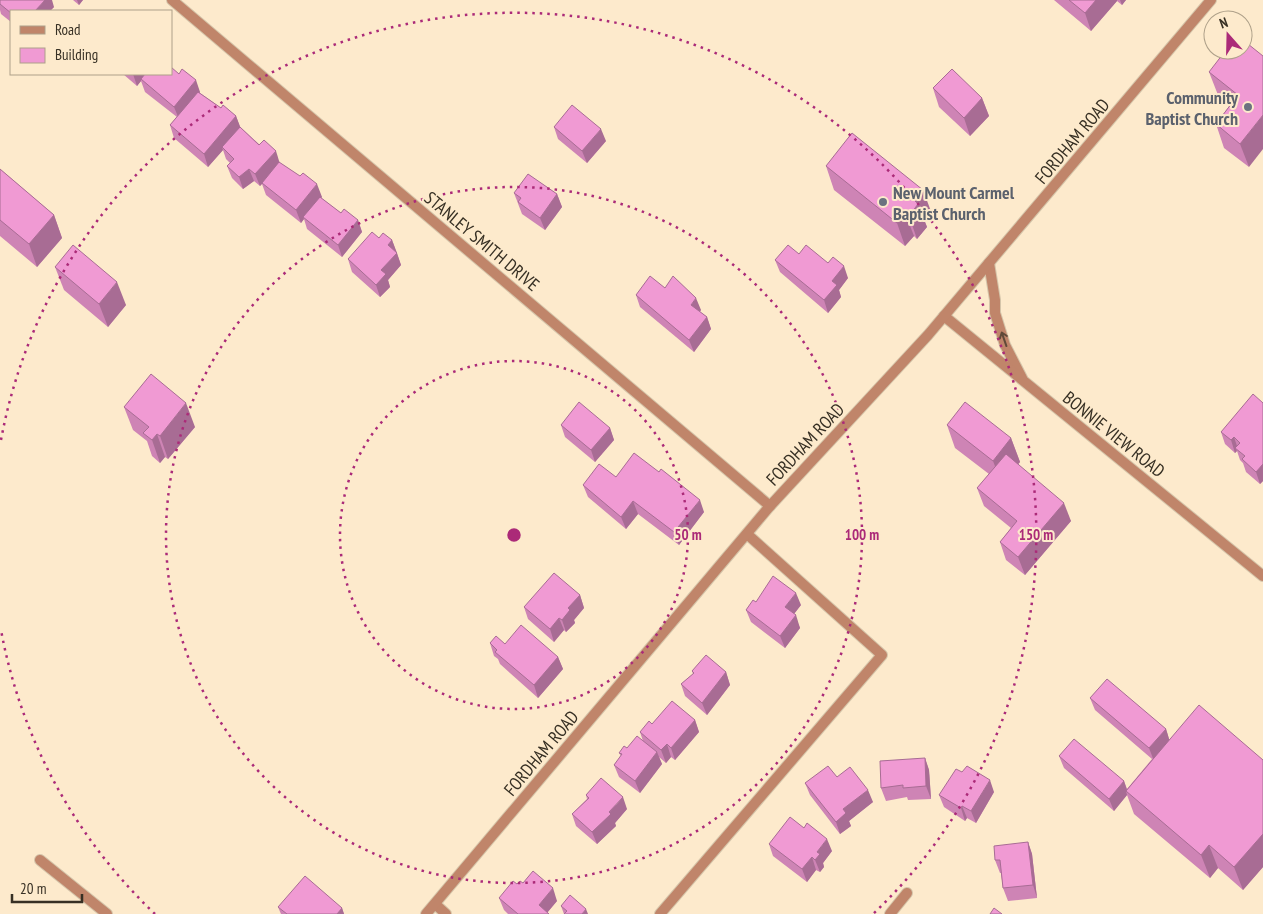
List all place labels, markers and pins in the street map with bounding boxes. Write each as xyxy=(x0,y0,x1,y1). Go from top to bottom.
place label: Community Baptist Church xyxy=(1145,86,1239,130)
marker: Community Baptist Church xyxy=(1242,101,1254,113)
place label: New Mount Carmel Baptist Church xyxy=(893,181,1015,225)
marker: New Mount Carmel Baptist Church xyxy=(877,196,889,208)
centre of rings xyxy=(505,526,523,544)

